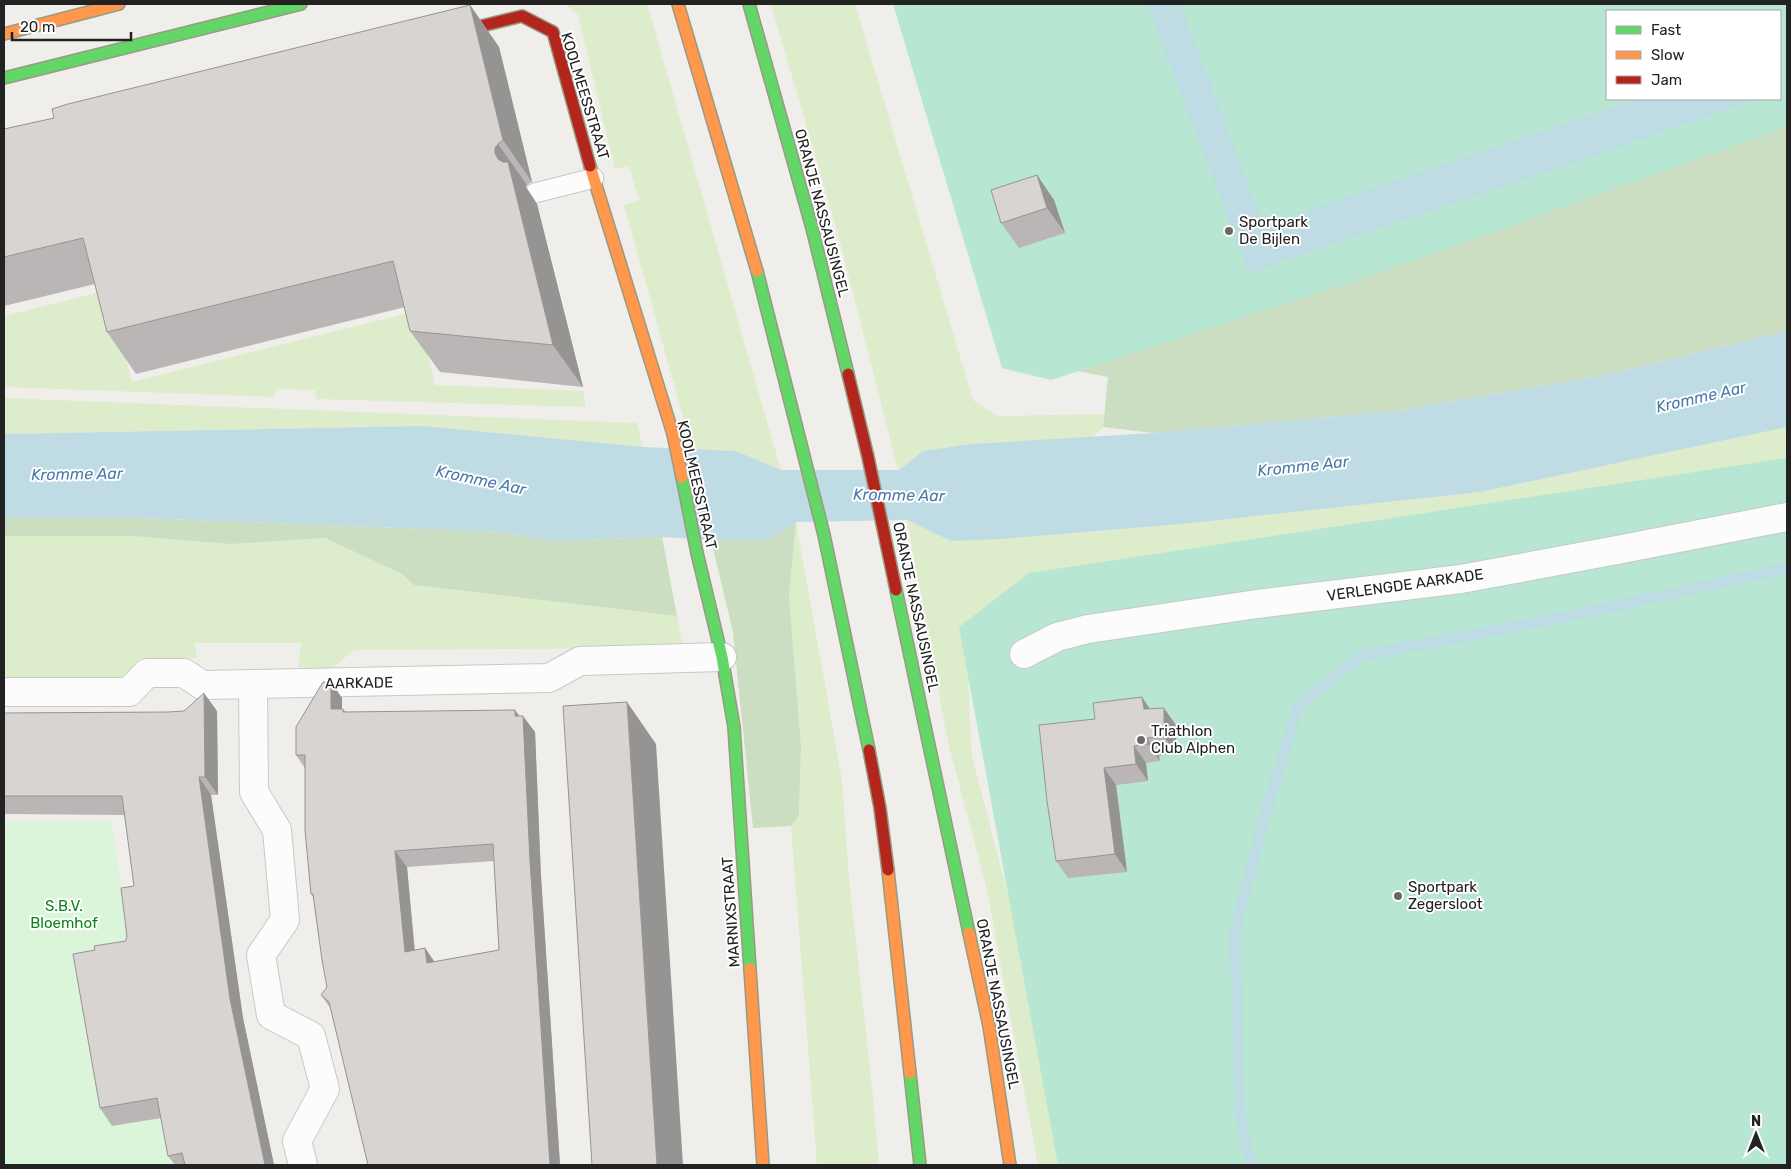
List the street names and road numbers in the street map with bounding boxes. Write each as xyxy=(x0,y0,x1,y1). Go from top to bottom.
street label: KOOLMEESSTRAAT xyxy=(557,30,613,162)
street label: ORANJE NASSAUSINGEL xyxy=(791,127,853,300)
street label: KOOLMEESSTRAAT xyxy=(673,419,721,552)
street label: ORANJE NASSAUSINGEL xyxy=(889,520,943,694)
street label: VERLENGDE AARKADE xyxy=(1325,565,1485,605)
street label: AARKADE xyxy=(325,673,393,693)
street label: MARNIXSTRAAT xyxy=(718,856,744,968)
street label: ORANJE NASSAUSINGEL xyxy=(973,917,1023,1091)

